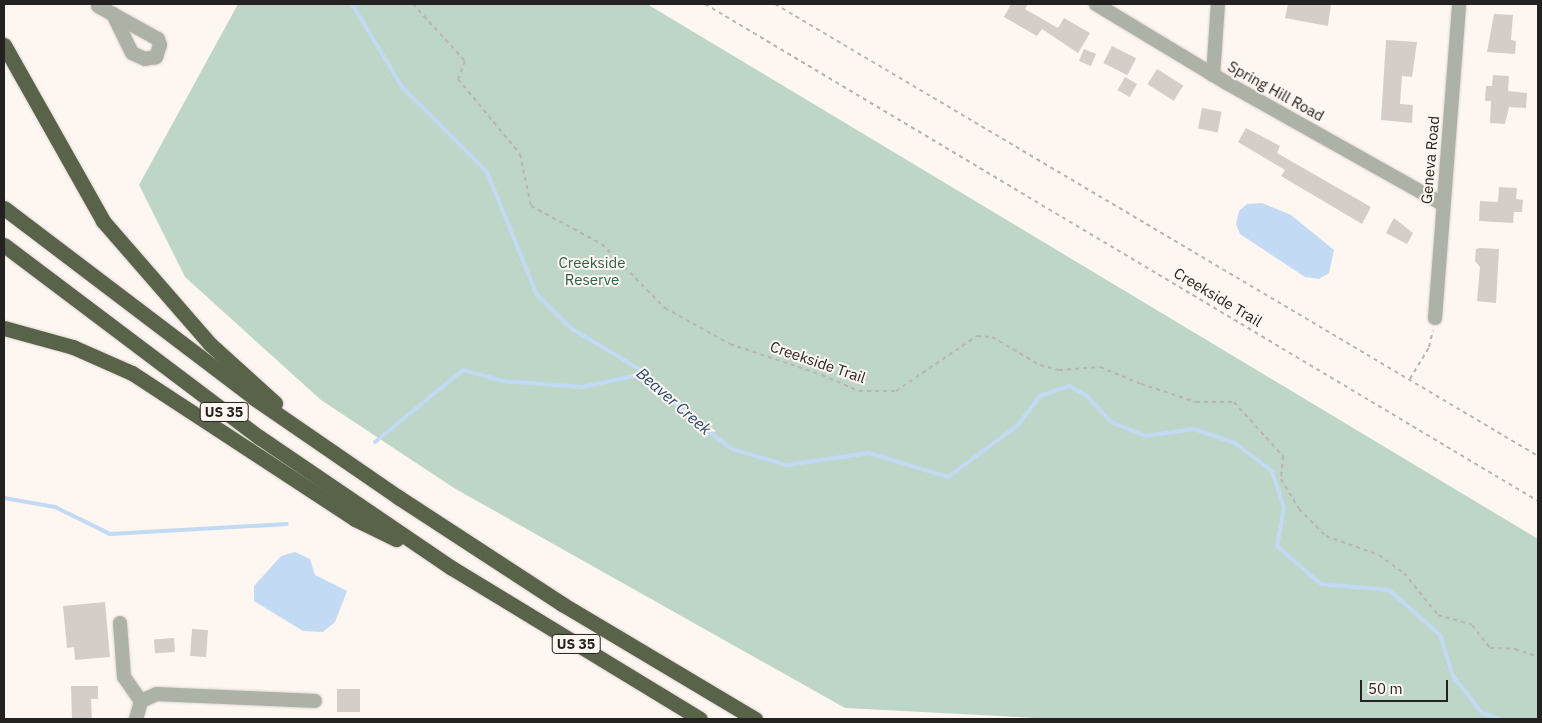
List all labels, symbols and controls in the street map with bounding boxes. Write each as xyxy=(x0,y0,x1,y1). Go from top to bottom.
street label: Spring Hill Road xyxy=(1225,57,1327,125)
street label: Geneva Road xyxy=(1417,115,1443,205)
park label: Creekside Reserve xyxy=(559,253,625,288)
street label: Creekside Trail xyxy=(1171,264,1265,330)
street label: Creekside Trail xyxy=(768,337,868,387)
water label: Beaver Creek xyxy=(633,363,715,439)
road number: US 35 xyxy=(199,401,249,424)
road number: US 35 xyxy=(551,633,601,656)
scale bar xyxy=(1362,670,1450,702)
text: 50 m xyxy=(1368,679,1403,698)

